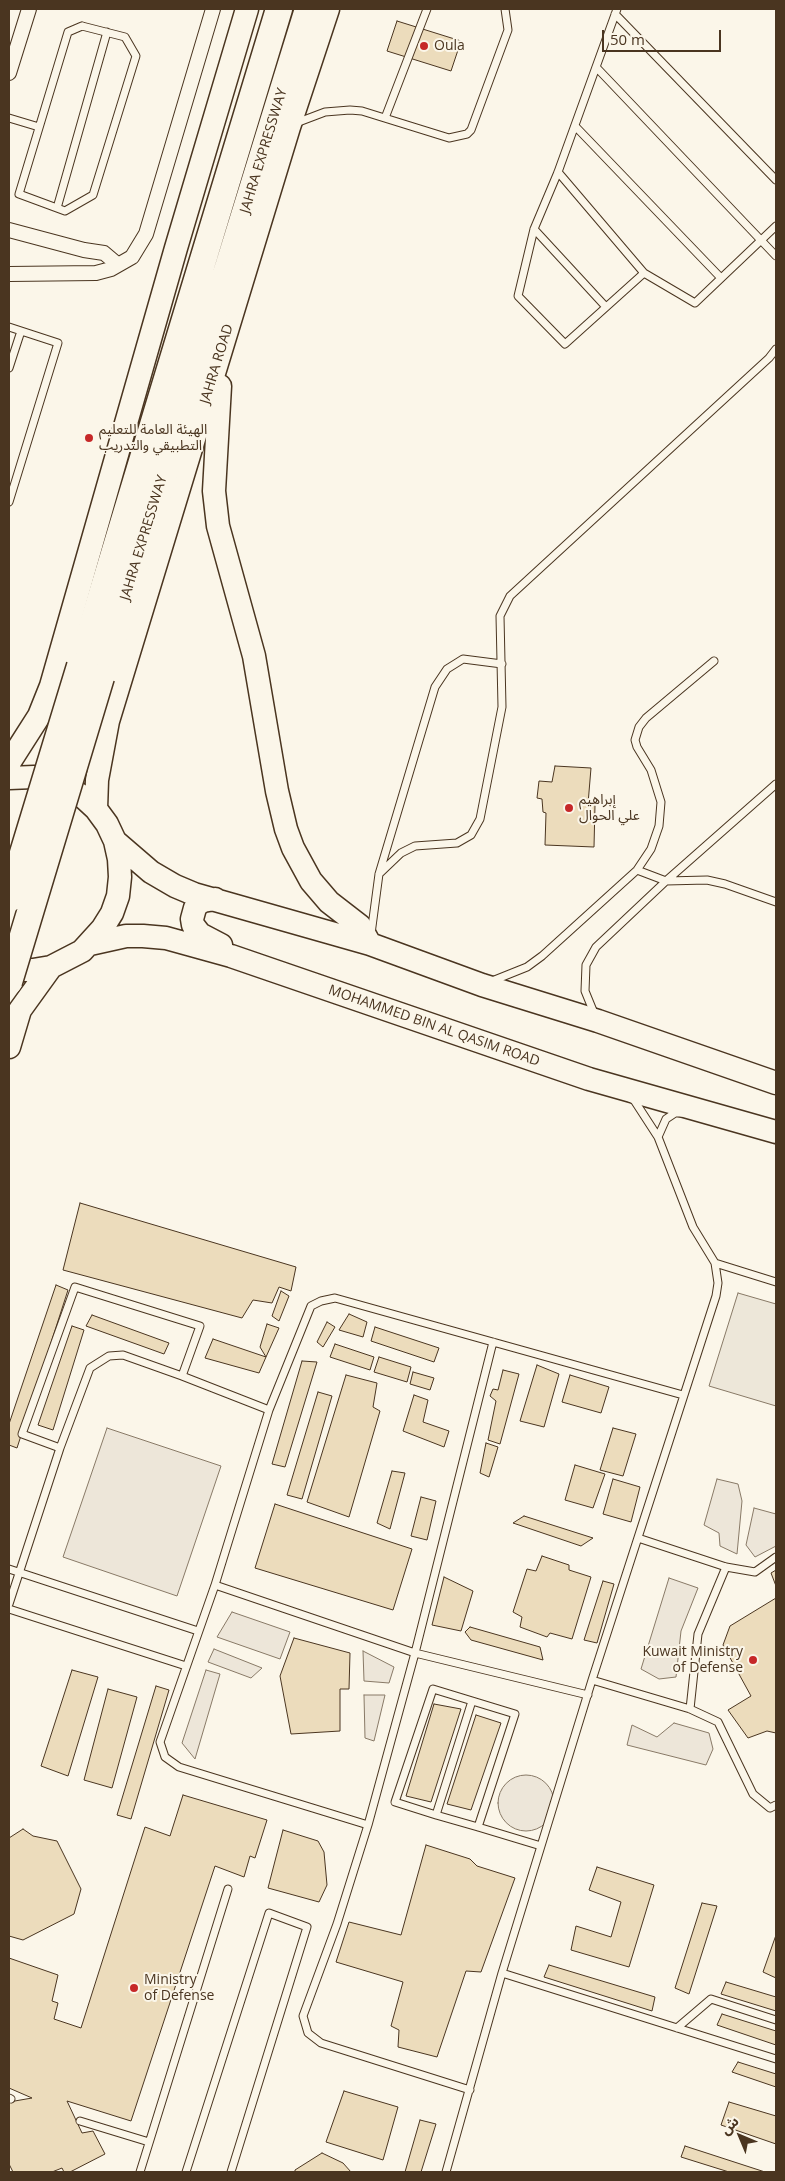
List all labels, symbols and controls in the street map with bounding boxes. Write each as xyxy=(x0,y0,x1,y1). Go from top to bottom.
scale bar xyxy=(605,20,724,52)
text: 50 m xyxy=(610,29,645,49)
place label: Oula xyxy=(434,38,465,54)
marker: Oula xyxy=(418,40,430,52)
street label: JAHRA EXPRESSWAY xyxy=(237,87,291,215)
street label: JAHRA ROAD xyxy=(197,322,237,406)
place label: الهيئة العامة للتعليم التطبيقي والتدريب xyxy=(99,422,207,454)
marker: الهيئة العامة للتعليم التطبيقي والتدريب xyxy=(83,432,95,444)
street label: JAHRA EXPRESSWAY xyxy=(117,474,171,602)
place label: إبراهيم علي الحوال xyxy=(579,792,640,824)
marker: إبراهيم علي الحوال xyxy=(563,802,575,814)
street label: MOHAMMED BIN AL QASIM ROAD xyxy=(326,982,542,1070)
place label: Kuwait Ministry of Defense xyxy=(642,1644,743,1676)
marker: Kuwait Ministry of Defense xyxy=(747,1654,759,1666)
place label: Ministry of Defense xyxy=(144,1972,214,2004)
marker: Ministry of Defense xyxy=(128,1982,140,1994)
north arrow xyxy=(715,2111,765,2161)
text: ش xyxy=(716,2112,743,2139)

